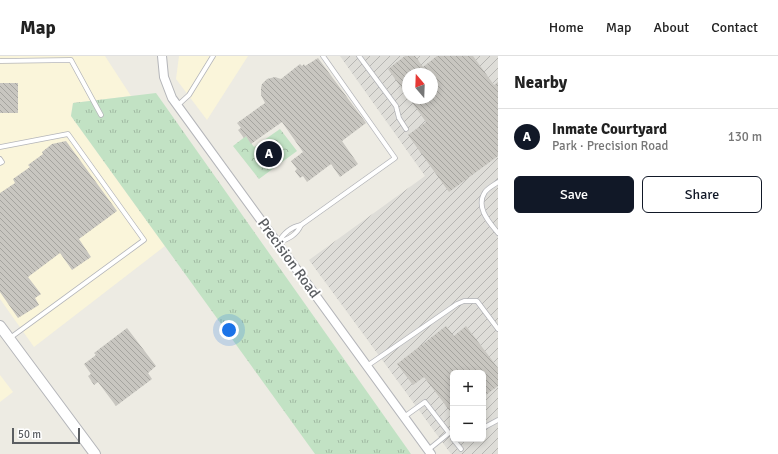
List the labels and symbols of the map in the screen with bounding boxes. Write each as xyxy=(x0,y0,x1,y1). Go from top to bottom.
north arrow xyxy=(402,68,438,104)
pin: A xyxy=(256,139,282,169)
street label: Precision Road xyxy=(254,215,324,301)
your location xyxy=(219,320,239,340)
scale bar xyxy=(12,426,80,445)

